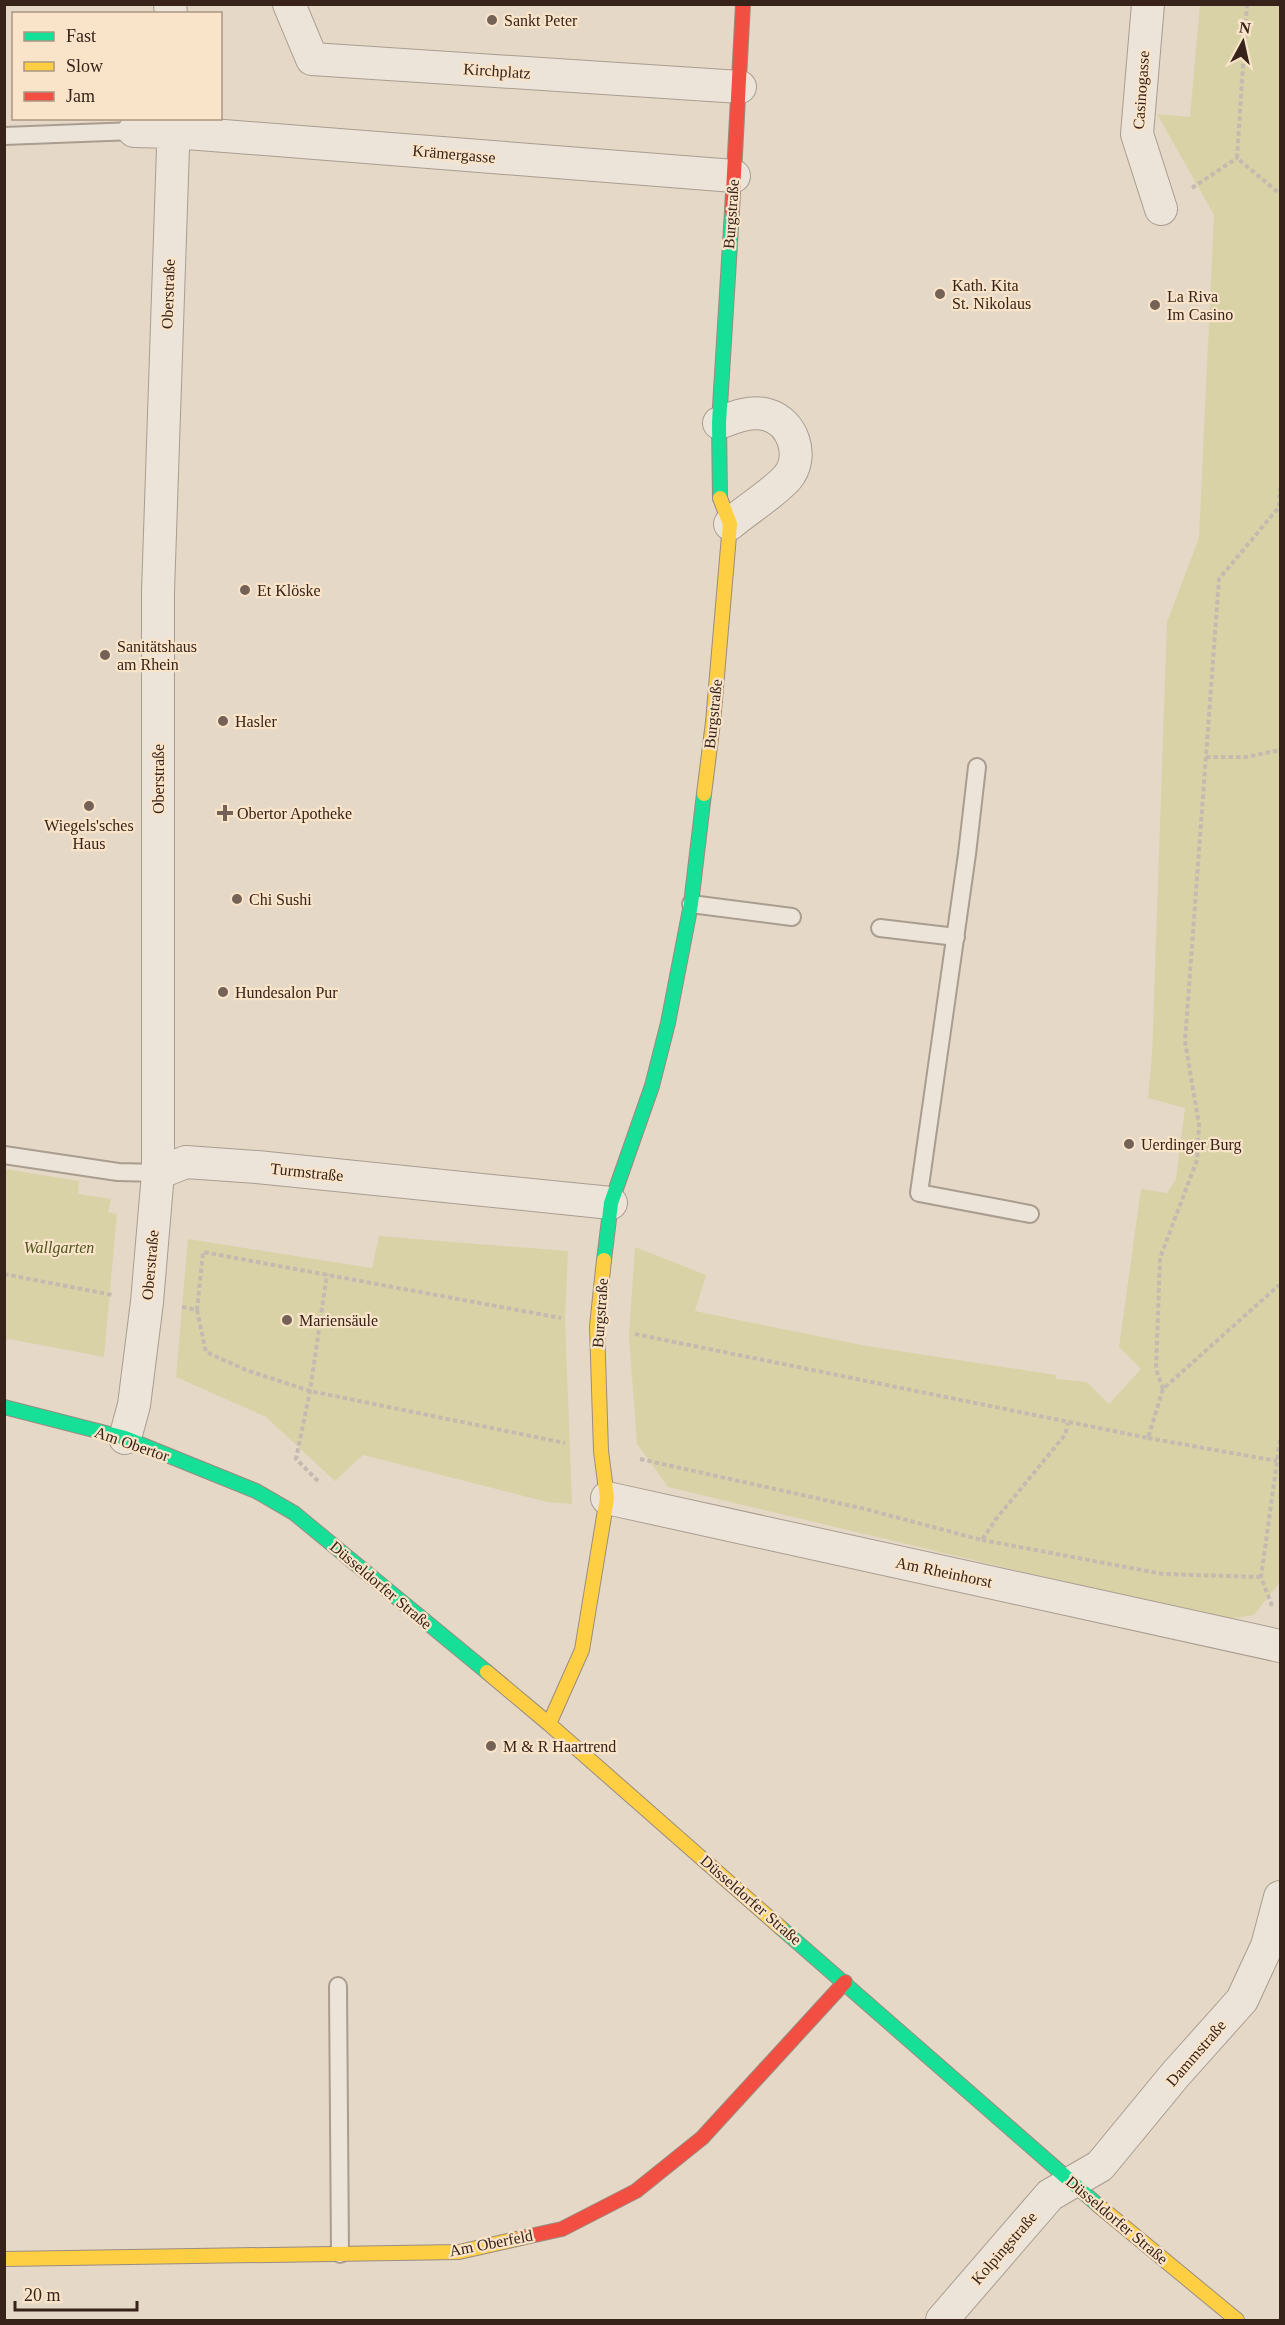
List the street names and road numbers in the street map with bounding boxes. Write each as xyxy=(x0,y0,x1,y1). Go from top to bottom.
street label: Casinogasse xyxy=(1130,50,1153,130)
street label: Kirchplatz xyxy=(463,60,531,83)
street label: Krämergasse xyxy=(412,142,496,167)
street label: Burgstraße xyxy=(720,179,743,250)
street label: Oberstraße xyxy=(158,259,178,329)
street label: Burgstraße xyxy=(701,678,726,750)
street label: Oberstraße xyxy=(150,744,167,814)
street label: Turmstraße xyxy=(270,1160,344,1184)
street label: Oberstraße xyxy=(138,1229,162,1301)
street label: Burgstraße xyxy=(589,1278,612,1349)
street label: Am Obertor xyxy=(92,1423,172,1465)
street label: Düsseldorfer Straße xyxy=(327,1538,435,1632)
street label: Am Rheinhorst xyxy=(894,1553,994,1591)
street label: Düsseldorfer Straße xyxy=(697,1852,805,1948)
street label: Dammstraße xyxy=(1163,2017,1229,2089)
street label: Düsseldorfer Straße xyxy=(1063,2173,1171,2267)
street label: Kolpingstraße xyxy=(968,2208,1041,2288)
street label: Am Oberfeld xyxy=(448,2227,534,2259)

